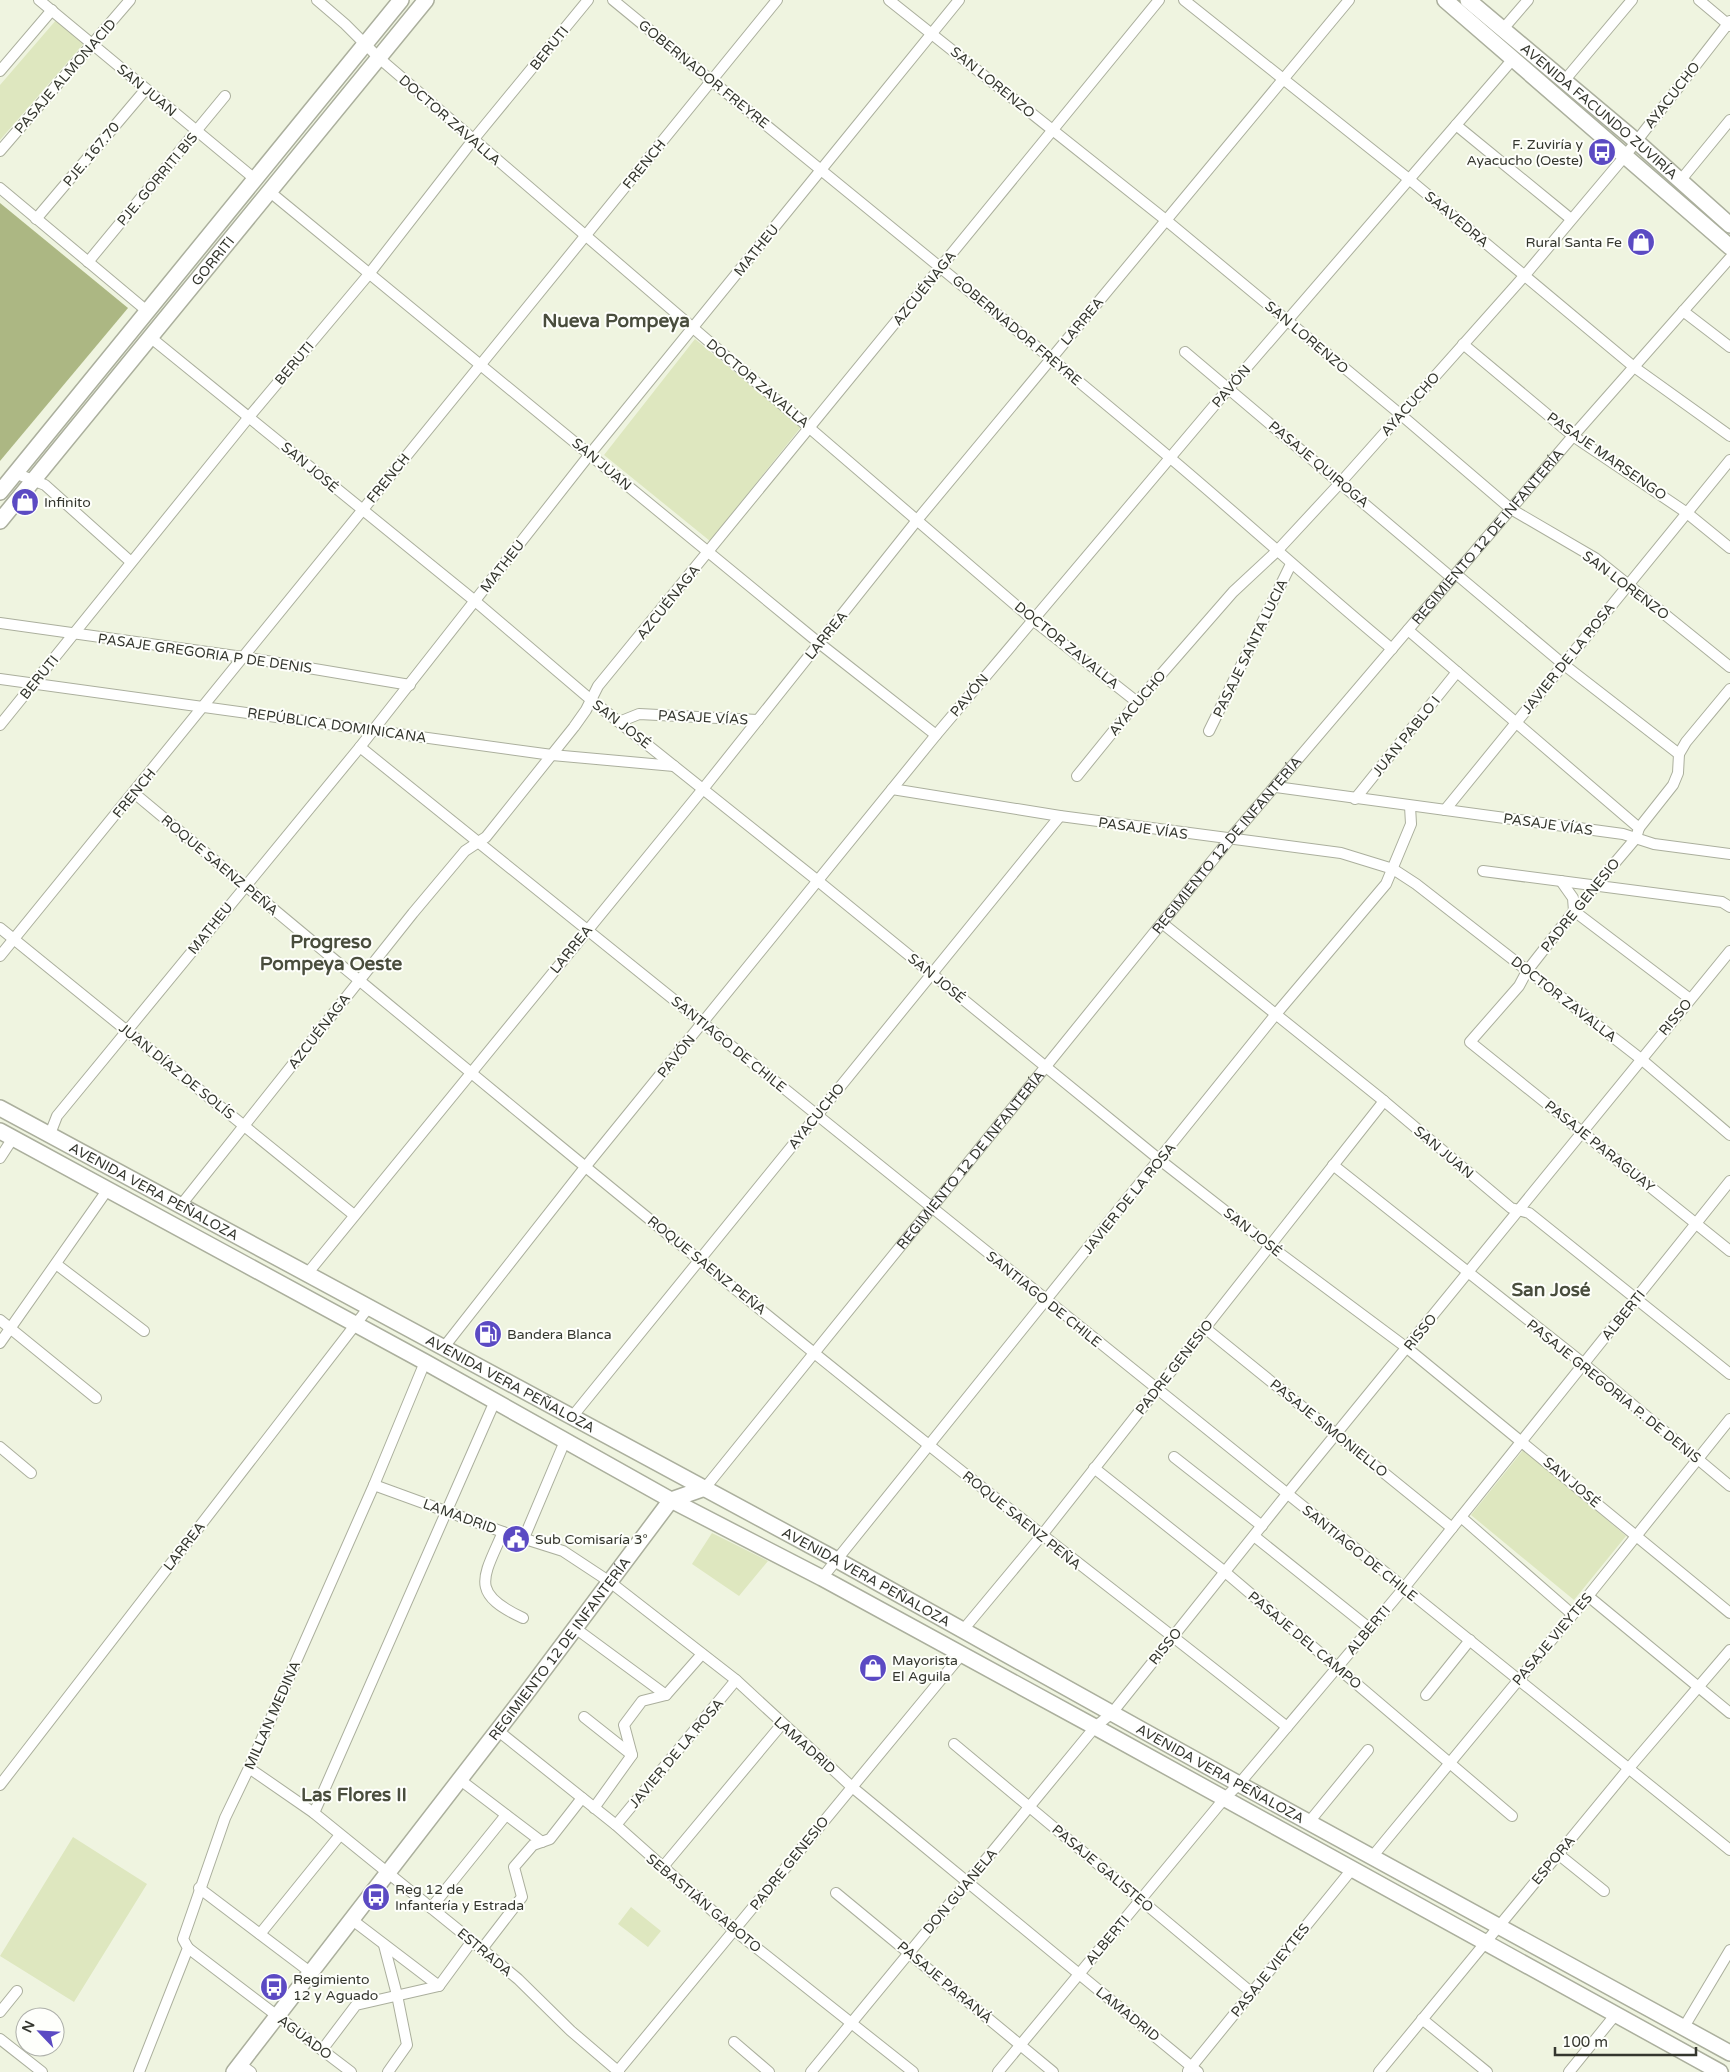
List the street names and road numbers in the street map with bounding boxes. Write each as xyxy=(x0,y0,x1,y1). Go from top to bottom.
street label: PASAJE ALMONACID xyxy=(11,15,120,137)
street label: GOBERNADOR FREYRE xyxy=(635,16,772,132)
street label: BERUTI xyxy=(527,23,572,74)
street label: AVENIDA FACUNDO ZUVIRÍA xyxy=(1517,40,1681,183)
street label: SAN LORENZO xyxy=(947,43,1038,122)
street label: AYACUCHO xyxy=(1641,59,1704,132)
street label: SAN JUAN xyxy=(113,61,180,120)
street label: DOCTOR ZAVALLA xyxy=(395,72,504,169)
street label: PJE. 167.70 xyxy=(60,118,123,190)
street label: PJE. GORRITI BIS xyxy=(113,129,202,229)
street label: FRENCH xyxy=(619,136,670,193)
street label: SAAVEDRA xyxy=(1421,188,1492,251)
street label: MATHEU xyxy=(730,221,782,280)
street label: GORRITI xyxy=(188,233,238,289)
street label: AZCUÉNAGA xyxy=(889,248,960,329)
street label: GOBERNADOR FREYRE xyxy=(949,271,1085,389)
street label: LARREA xyxy=(1057,294,1107,349)
street label: SAN LORENZO xyxy=(1261,298,1352,377)
street label: DOCTOR ZAVALLA xyxy=(703,335,813,431)
street label: BERUTI xyxy=(271,338,318,389)
street label: PAVÓN xyxy=(1208,362,1254,411)
street label: AYACUCHO xyxy=(1377,369,1443,440)
street label: PASAJE MARSENGO xyxy=(1544,409,1670,504)
street label: PASAJE QUIROGA xyxy=(1265,417,1372,511)
street label: SAN JUAN xyxy=(568,435,635,494)
street label: SAN JOSÉ xyxy=(278,439,342,496)
street label: REGIMIENTO 12 DE INFANTERÍA xyxy=(1408,446,1567,628)
street label: FRENCH xyxy=(363,450,414,507)
street label: MATHEU xyxy=(477,537,528,596)
street label: SAN LORENZO xyxy=(1579,547,1672,623)
street label: AZCUÉNAGA xyxy=(633,562,704,643)
street label: PASAJE SANTA LUCIA xyxy=(1209,576,1291,720)
street label: DOCTOR ZAVALLA xyxy=(1011,598,1122,693)
street label: JAVIER DE LA ROSA xyxy=(1518,599,1618,717)
street label: LARREA xyxy=(802,608,851,663)
street label: PASAJE GREGORIA P DE DENIS xyxy=(97,630,314,677)
street label: BERUTI xyxy=(17,652,62,703)
street label: AYACUCHO xyxy=(1105,667,1170,739)
street label: PAVÓN xyxy=(947,670,992,720)
street label: JUAN PABLO I xyxy=(1369,693,1444,780)
street label: SAN JOSÉ xyxy=(589,696,654,752)
street label: REPÚBLICA DOMINICANA xyxy=(246,704,428,747)
street label: PASAJE VÍAS xyxy=(657,707,749,728)
street label: REGIMIENTO 12 DE INFANTERÍA xyxy=(1149,753,1305,937)
street label: FRENCH xyxy=(109,765,160,822)
street label: PASAJE VÍAS xyxy=(1502,810,1594,839)
street label: ROQUE SAENZ PEÑA xyxy=(158,811,282,919)
street label: PASAJE VÍAS xyxy=(1097,814,1189,843)
street label: PADRE GENESIO xyxy=(1537,855,1623,956)
street label: MATHEU xyxy=(184,899,236,958)
street label: LARREA xyxy=(547,922,596,977)
street label: SAN JOSÉ xyxy=(904,950,969,1007)
street label: DOCTOR ZAVALLA xyxy=(1507,953,1620,1046)
street label: AZCUÉNAGA xyxy=(285,990,354,1072)
street label: SANTIAGO DE CHILE xyxy=(668,993,790,1096)
street label: RISSO xyxy=(1655,996,1696,1039)
street label: JUAN DÍAZ DE SOLÍS xyxy=(116,1020,238,1123)
street label: PAVÓN xyxy=(654,1031,699,1081)
street label: REGIMIENTO 12 DE INFANTERÍA xyxy=(893,1067,1048,1253)
street label: AYACUCHO xyxy=(785,1080,848,1153)
street label: PASAJE PARAGUAY xyxy=(1541,1097,1658,1196)
street label: SAN JUAN xyxy=(1410,1123,1477,1182)
street label: AVENIDA VERA PEÑALOZA xyxy=(66,1139,241,1244)
street label: JAVIER DE LA ROSA xyxy=(1079,1139,1179,1257)
street label: SAN JOSÉ xyxy=(1220,1204,1285,1260)
street label: ROQUE SAENZ PEÑA xyxy=(644,1212,769,1318)
street label: SANTIAGO DE CHILE xyxy=(983,1248,1105,1351)
street label: ALBERTI xyxy=(1598,1287,1649,1344)
street label: RISSO xyxy=(1400,1310,1440,1354)
street label: PADRE GENESIO xyxy=(1132,1316,1217,1418)
street label: PASAJE GREGORIA P. DE DENIS xyxy=(1523,1316,1704,1467)
street label: AVENIDA VERA PEÑALOZA xyxy=(423,1331,598,1437)
street label: PASAJE SIMONIELLO xyxy=(1266,1376,1391,1481)
street label: SAN JOSÉ xyxy=(1540,1454,1604,1511)
street label: ROQUE SAENZ PEÑA xyxy=(959,1467,1084,1573)
street label: LAMADRID xyxy=(421,1495,499,1538)
street label: SANTIAGO DE CHILE xyxy=(1299,1502,1421,1605)
street label: LARREA xyxy=(160,1518,209,1574)
street label: AVENIDA VERA PEÑALOZA xyxy=(779,1524,953,1630)
street label: REGIMIENTO 12 DE INFANTERÍA xyxy=(485,1554,634,1744)
street label: PASAJE DEL CAMPO xyxy=(1244,1588,1365,1693)
street label: PASAJE VIEYTES xyxy=(1509,1589,1596,1689)
street label: ALBERTI xyxy=(1343,1602,1394,1659)
street label: RISSO xyxy=(1145,1624,1185,1668)
street label: MILLAN MEDINA xyxy=(241,1658,304,1772)
street label: JAVIER DE LA ROSA xyxy=(626,1695,727,1812)
street label: LAMADRID xyxy=(770,1713,839,1778)
street label: AVENIDA VERA PEÑALOZA xyxy=(1133,1720,1307,1827)
street label: PADRE GENESIO xyxy=(746,1813,832,1914)
street label: PASAJE GALISTEO xyxy=(1048,1821,1157,1916)
street label: ESPORA xyxy=(1528,1832,1579,1888)
street label: DON GUANELA xyxy=(920,1845,1001,1938)
street label: SEBASTIÁN GABOTO xyxy=(643,1850,765,1956)
street label: ALBERTI xyxy=(1082,1912,1133,1969)
street label: PASAJE VIEYTES xyxy=(1227,1920,1314,2021)
street label: ESTRADA xyxy=(454,1924,516,1980)
street label: PASAJE PARANÁ xyxy=(894,1938,996,2027)
street label: LAMADRID xyxy=(1092,1983,1163,2045)
street label: AGUADO xyxy=(274,2011,335,2063)

